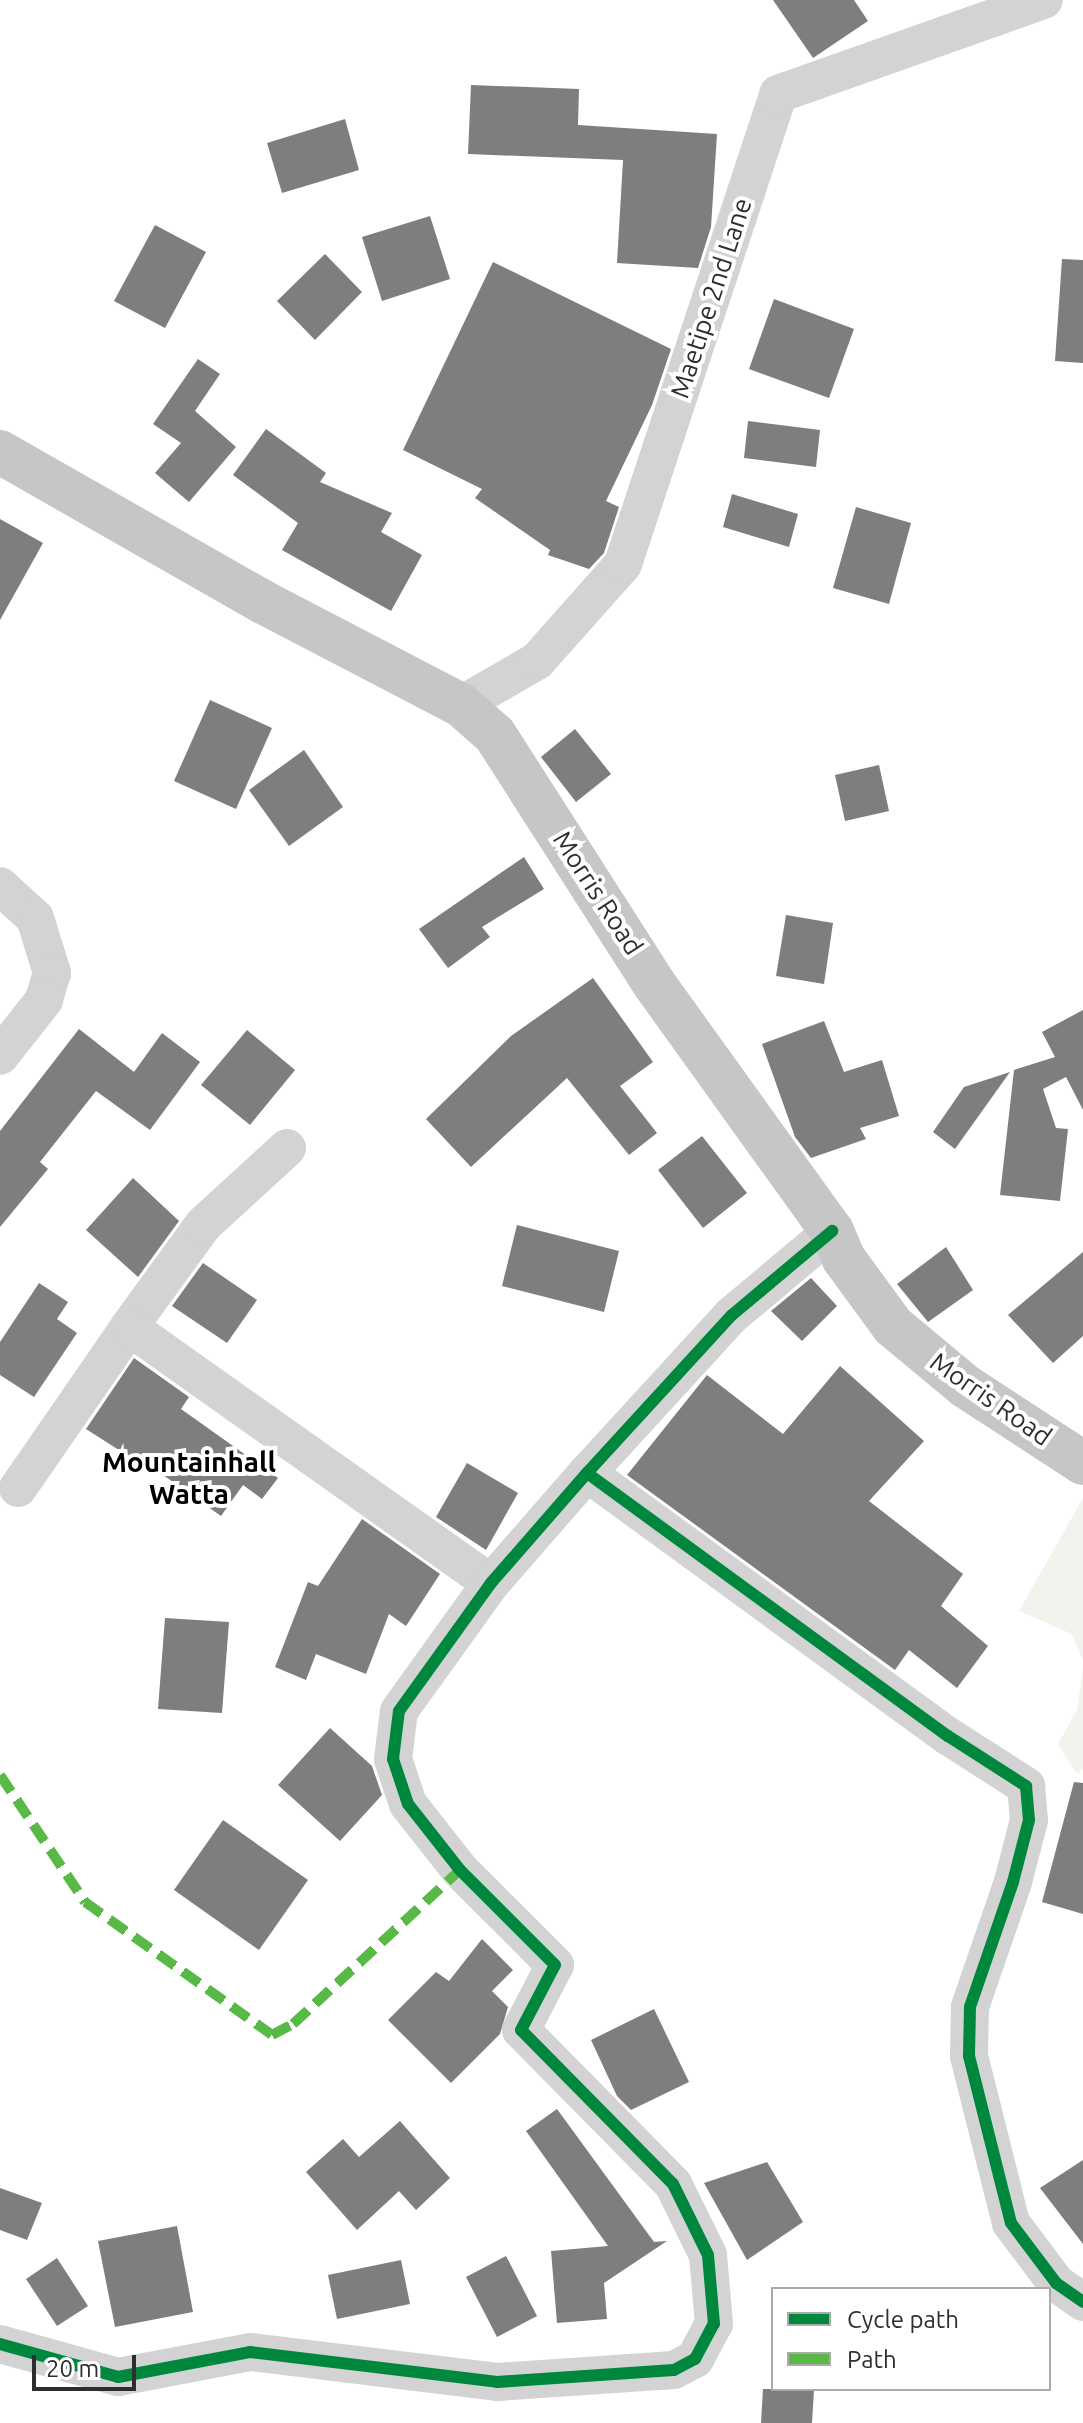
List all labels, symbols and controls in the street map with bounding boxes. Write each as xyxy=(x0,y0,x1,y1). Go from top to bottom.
street label: Maetipe 2nd Lane xyxy=(664,194,758,402)
street label: Morris Road xyxy=(547,825,649,961)
street label: Morris Road xyxy=(924,1346,1058,1452)
district label: Mountainhall Watta xyxy=(102,1445,276,1511)
legend xyxy=(771,2287,1051,2391)
text: Cycle path xyxy=(847,2306,959,2333)
scale bar xyxy=(36,2339,140,2389)
text: Path xyxy=(847,2346,897,2373)
text: 20 m xyxy=(46,2355,99,2382)

